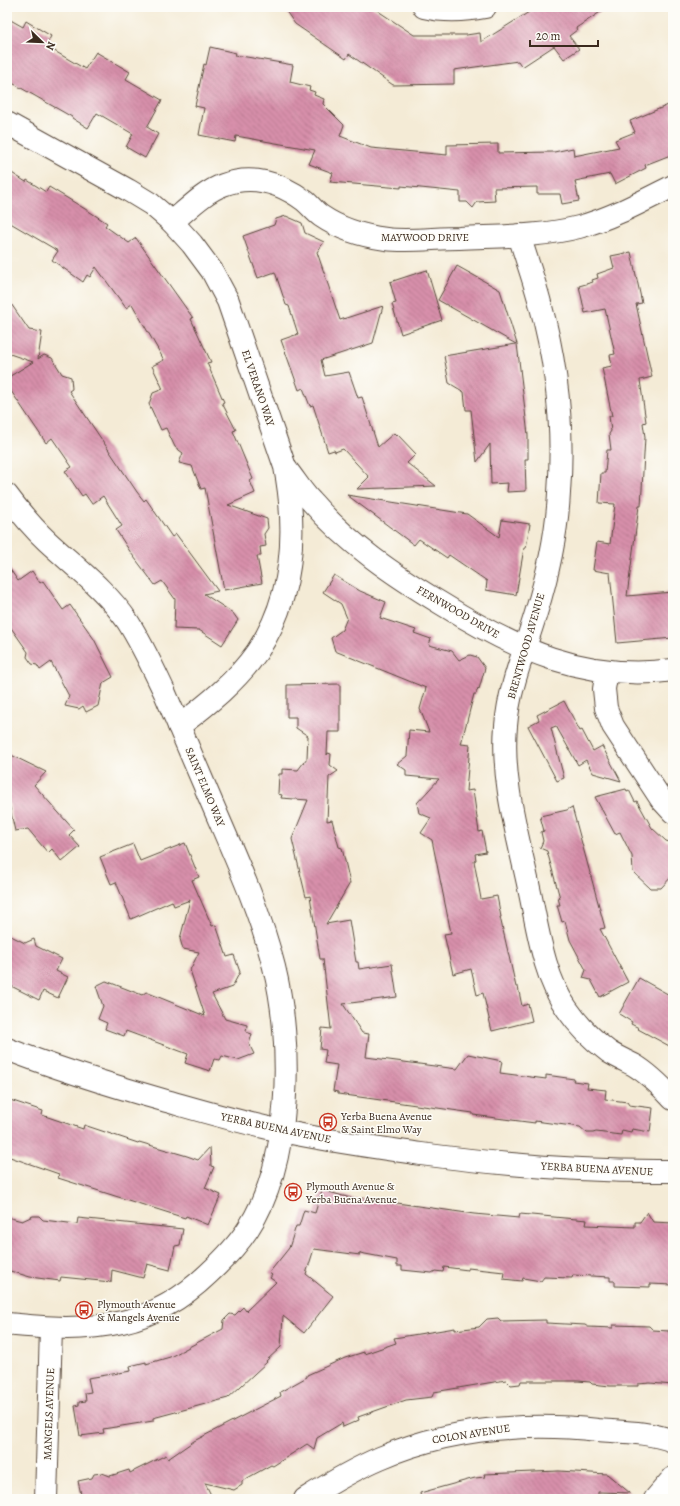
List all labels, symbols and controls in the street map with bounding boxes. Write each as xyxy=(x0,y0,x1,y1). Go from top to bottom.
north arrow xyxy=(22,22,62,62)
scale bar xyxy=(530,22,598,48)
text: 20 m xyxy=(536,28,560,44)
text: N xyxy=(42,39,59,52)
street label: MAYWOOD DRIVE xyxy=(381,230,469,245)
street label: EL VERANO WAY xyxy=(238,348,278,429)
street label: FERNWOOD DRIVE xyxy=(414,582,502,642)
street label: BRENTWOOD AVENUE xyxy=(504,591,548,701)
street label: SAINT ELMO WAY xyxy=(182,745,229,830)
street label: YERBA BUENA AVENUE xyxy=(219,1109,333,1147)
place label: Yerba Buena Avenue & Saint Elmo Way xyxy=(340,1109,432,1137)
bus stop icon: Yerba Buena Avenue & Saint Elmo Way xyxy=(318,1112,338,1132)
street label: YERBA BUENA AVENUE xyxy=(540,1159,653,1179)
place label: Plymouth Avenue & Yerba Buena Avenue xyxy=(305,1179,397,1207)
bus stop icon: Plymouth Avenue & Yerba Buena Avenue xyxy=(283,1182,303,1202)
place label: Plymouth Avenue & Mangels Avenue xyxy=(97,1297,180,1325)
bus stop icon: Plymouth Avenue & Mangels Avenue xyxy=(74,1300,94,1320)
street label: MANGELS AVENUE xyxy=(40,1368,58,1460)
street label: COLON AVENUE xyxy=(431,1420,511,1448)

